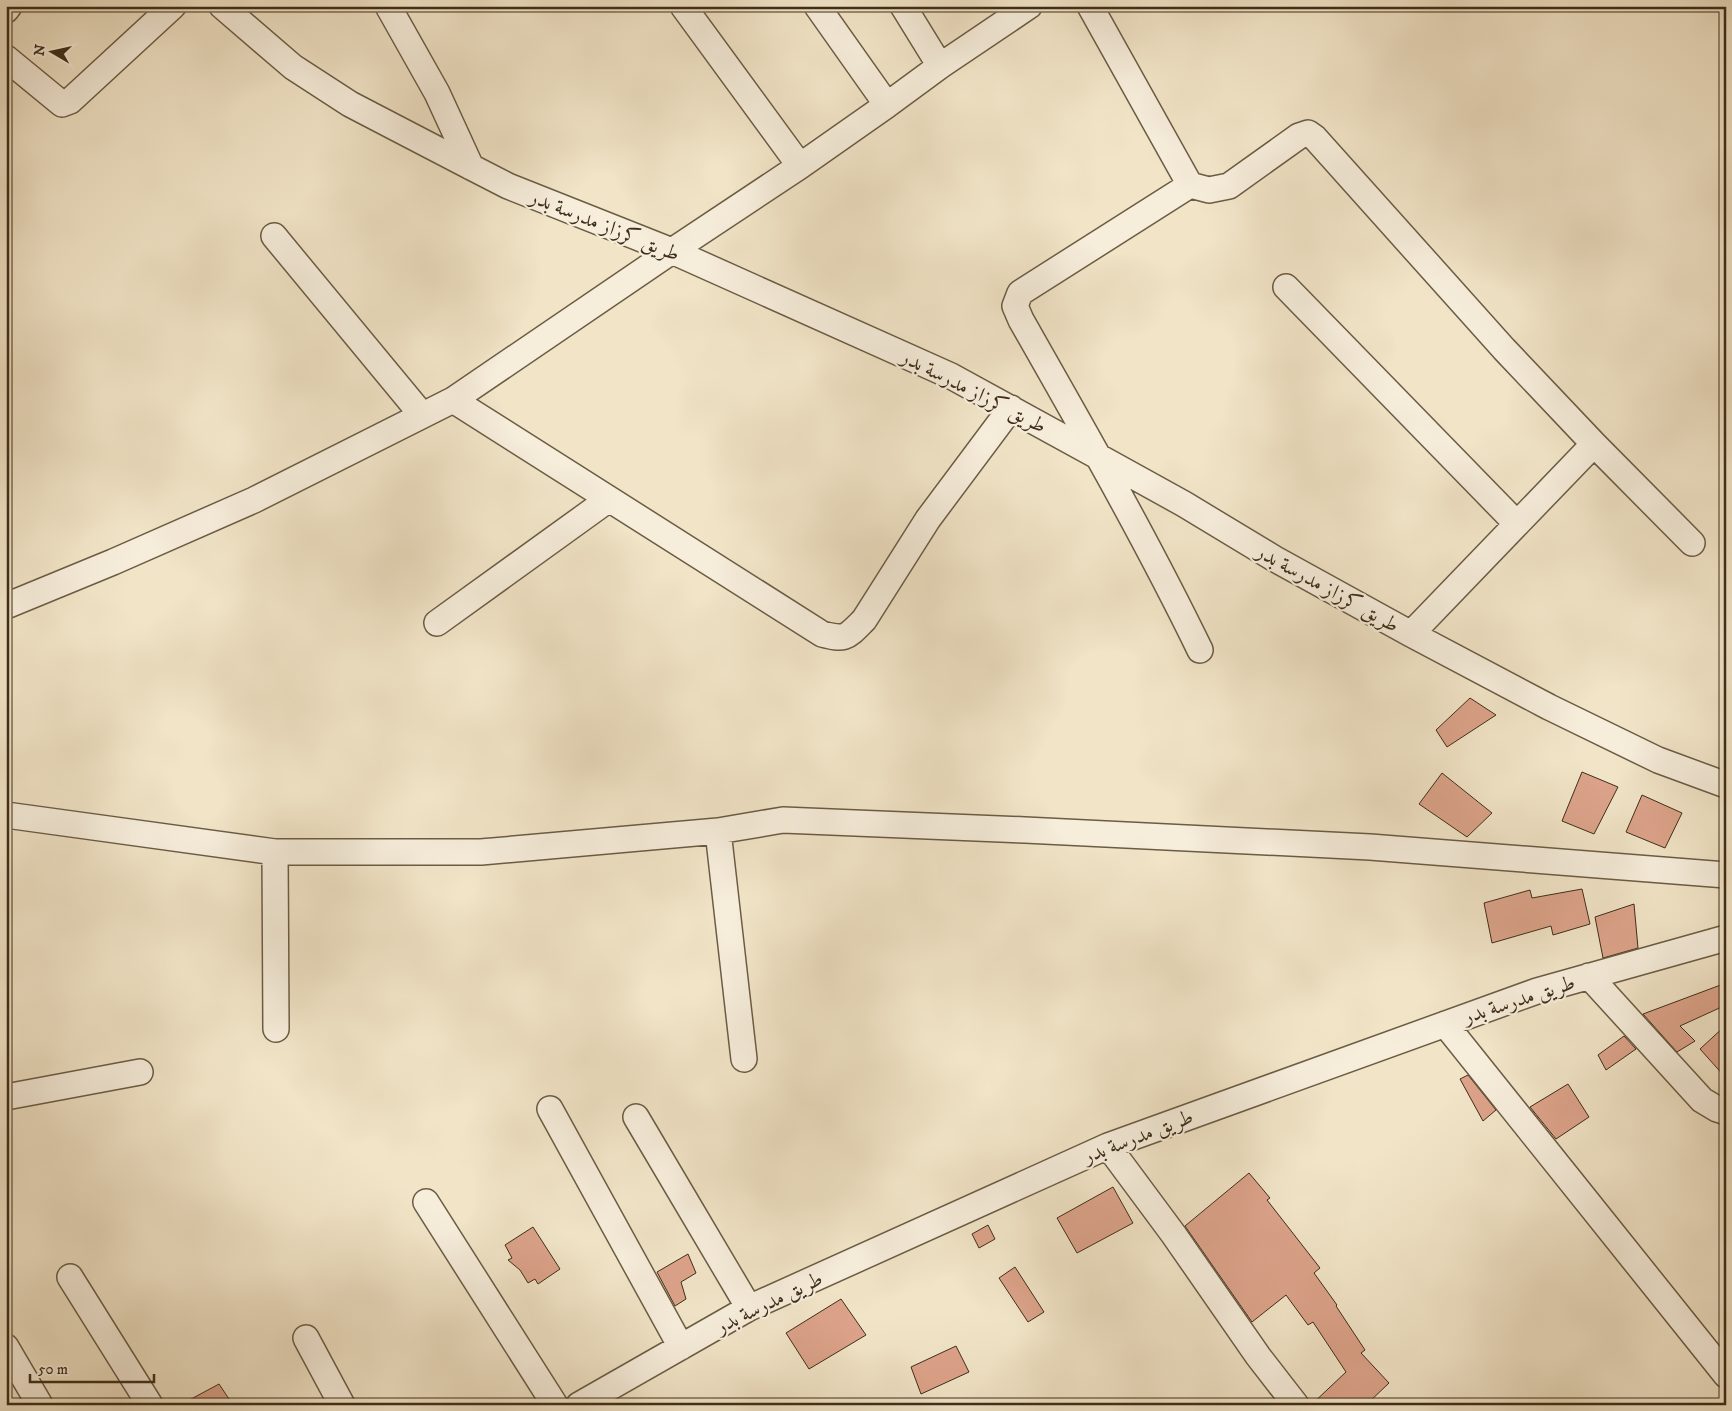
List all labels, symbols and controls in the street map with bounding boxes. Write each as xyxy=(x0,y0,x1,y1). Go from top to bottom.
north arrow xyxy=(28,28,78,78)
text: N xyxy=(30,43,50,57)
street label: طريق كرزاز مدرسة بدر xyxy=(524,183,683,268)
street label: طريق كرزاز مدرسة بدر xyxy=(895,343,1050,440)
street label: طريق كرزاز مدرسة بدر xyxy=(1250,538,1403,639)
street label: طريق مدرسة بدر xyxy=(1458,970,1578,1031)
street label: طريق مدرسة بدر xyxy=(1078,1104,1197,1171)
street label: طريق مدرسة بدر xyxy=(710,1266,827,1341)
scale bar xyxy=(30,1351,154,1383)
text: 50 m xyxy=(38,1360,68,1379)

